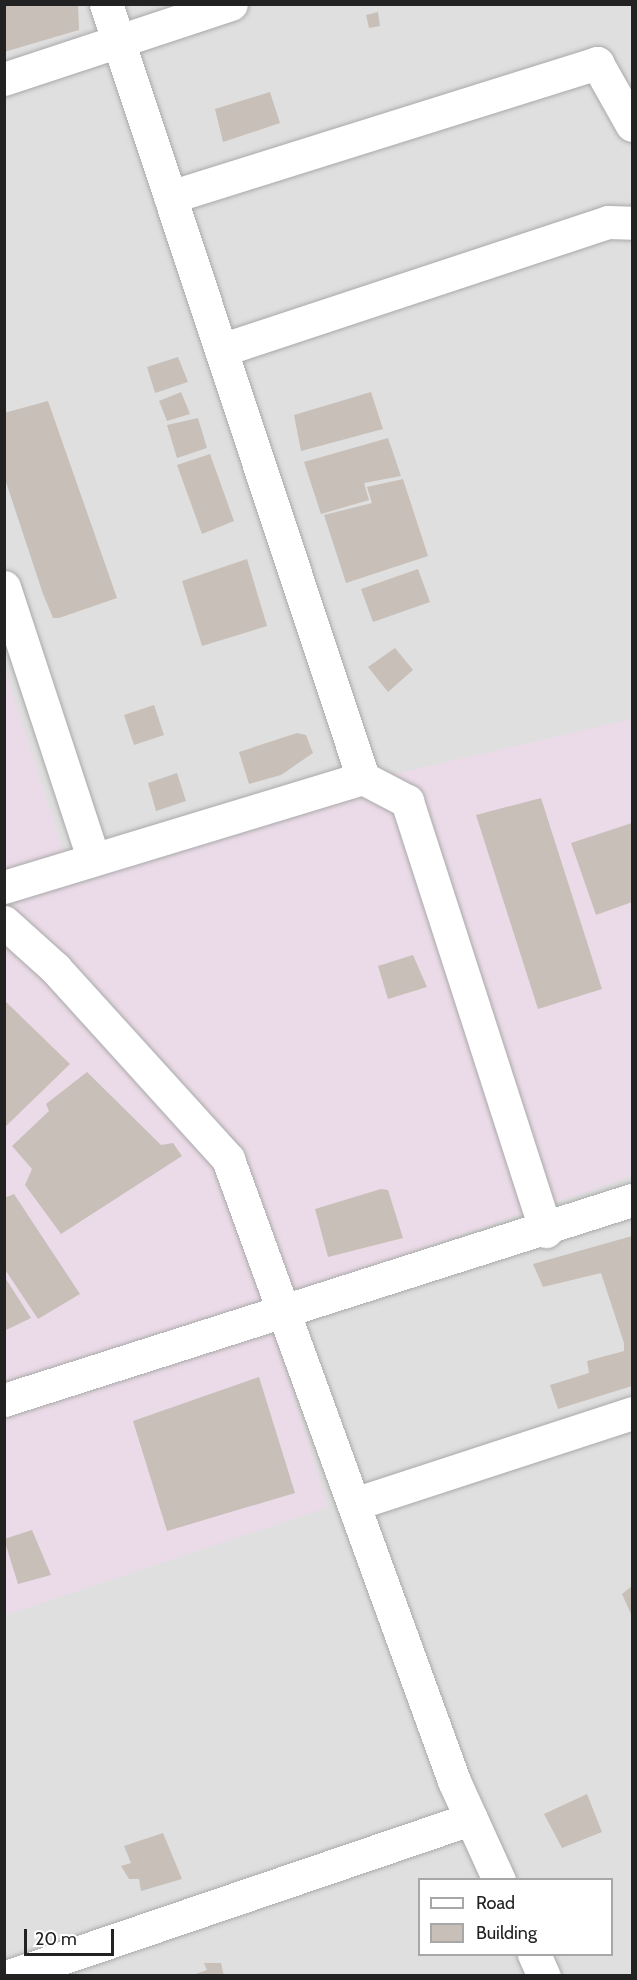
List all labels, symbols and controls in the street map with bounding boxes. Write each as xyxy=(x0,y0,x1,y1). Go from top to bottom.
legend xyxy=(418,1878,613,1956)
text: Road xyxy=(476,1892,515,1914)
scale bar xyxy=(27,1917,117,1955)
text: Building xyxy=(476,1922,537,1944)
text: 20 m xyxy=(35,1928,77,1950)

